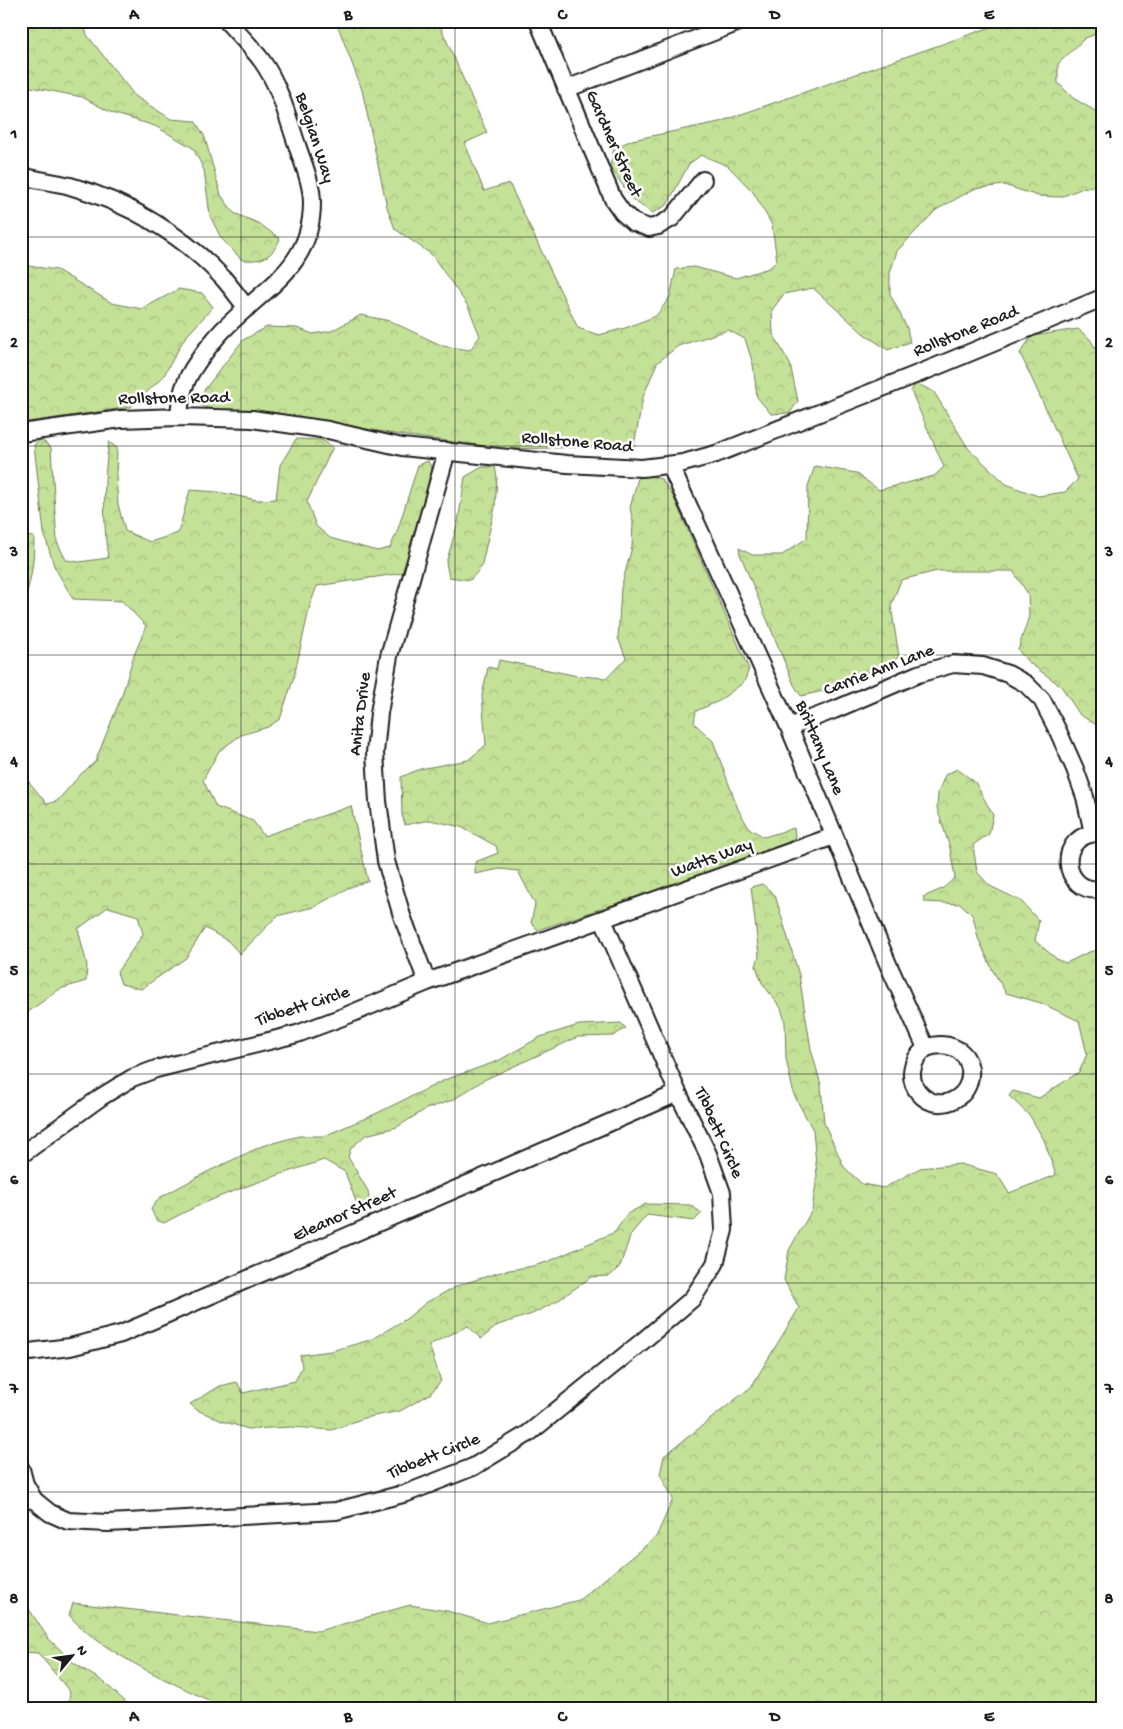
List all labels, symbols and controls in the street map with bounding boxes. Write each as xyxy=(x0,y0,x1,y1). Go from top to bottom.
text: A xyxy=(128,7,140,26)
text: B xyxy=(343,7,353,26)
text: C xyxy=(557,7,568,26)
text: D xyxy=(768,7,781,26)
text: E xyxy=(984,7,995,26)
street label: Gardner Street xyxy=(580,87,647,202)
street label: Belgian Way xyxy=(289,89,338,186)
text: 1 xyxy=(10,126,17,145)
text: 1 xyxy=(1105,126,1112,145)
street label: Rollstone Road xyxy=(910,301,1023,363)
text: 2 xyxy=(10,335,18,354)
text: 2 xyxy=(1105,335,1113,354)
street label: Rollstone Road xyxy=(118,388,231,410)
street label: Rollstone Road xyxy=(521,428,635,458)
text: 3 xyxy=(9,544,18,563)
text: 3 xyxy=(1104,544,1113,563)
street label: Carrie Ann Lane xyxy=(821,640,938,702)
street label: Anita Drive xyxy=(345,670,377,757)
street label: Brittany Lane xyxy=(789,697,849,799)
text: 4 xyxy=(9,754,18,773)
text: 4 xyxy=(1104,754,1113,773)
street label: Watts Way xyxy=(668,835,756,883)
text: 5 xyxy=(10,963,19,982)
text: 5 xyxy=(1105,963,1114,982)
street label: Tibbett Circle xyxy=(252,982,353,1032)
street label: Tibbett Circle xyxy=(688,1083,748,1182)
text: 6 xyxy=(10,1172,19,1191)
text: 6 xyxy=(1105,1172,1114,1191)
street label: Eleanor Street xyxy=(290,1182,401,1247)
text: 7 xyxy=(9,1381,19,1400)
text: 7 xyxy=(1104,1381,1114,1400)
street label: Tibbett Circle xyxy=(384,1429,484,1485)
text: 8 xyxy=(10,1591,19,1610)
text: 8 xyxy=(1105,1591,1114,1610)
north arrow xyxy=(48,1632,98,1682)
text: N xyxy=(72,1643,91,1659)
text: A xyxy=(128,1709,140,1728)
text: B xyxy=(343,1709,353,1728)
text: C xyxy=(557,1709,568,1728)
text: D xyxy=(768,1709,781,1728)
text: E xyxy=(984,1709,995,1728)

